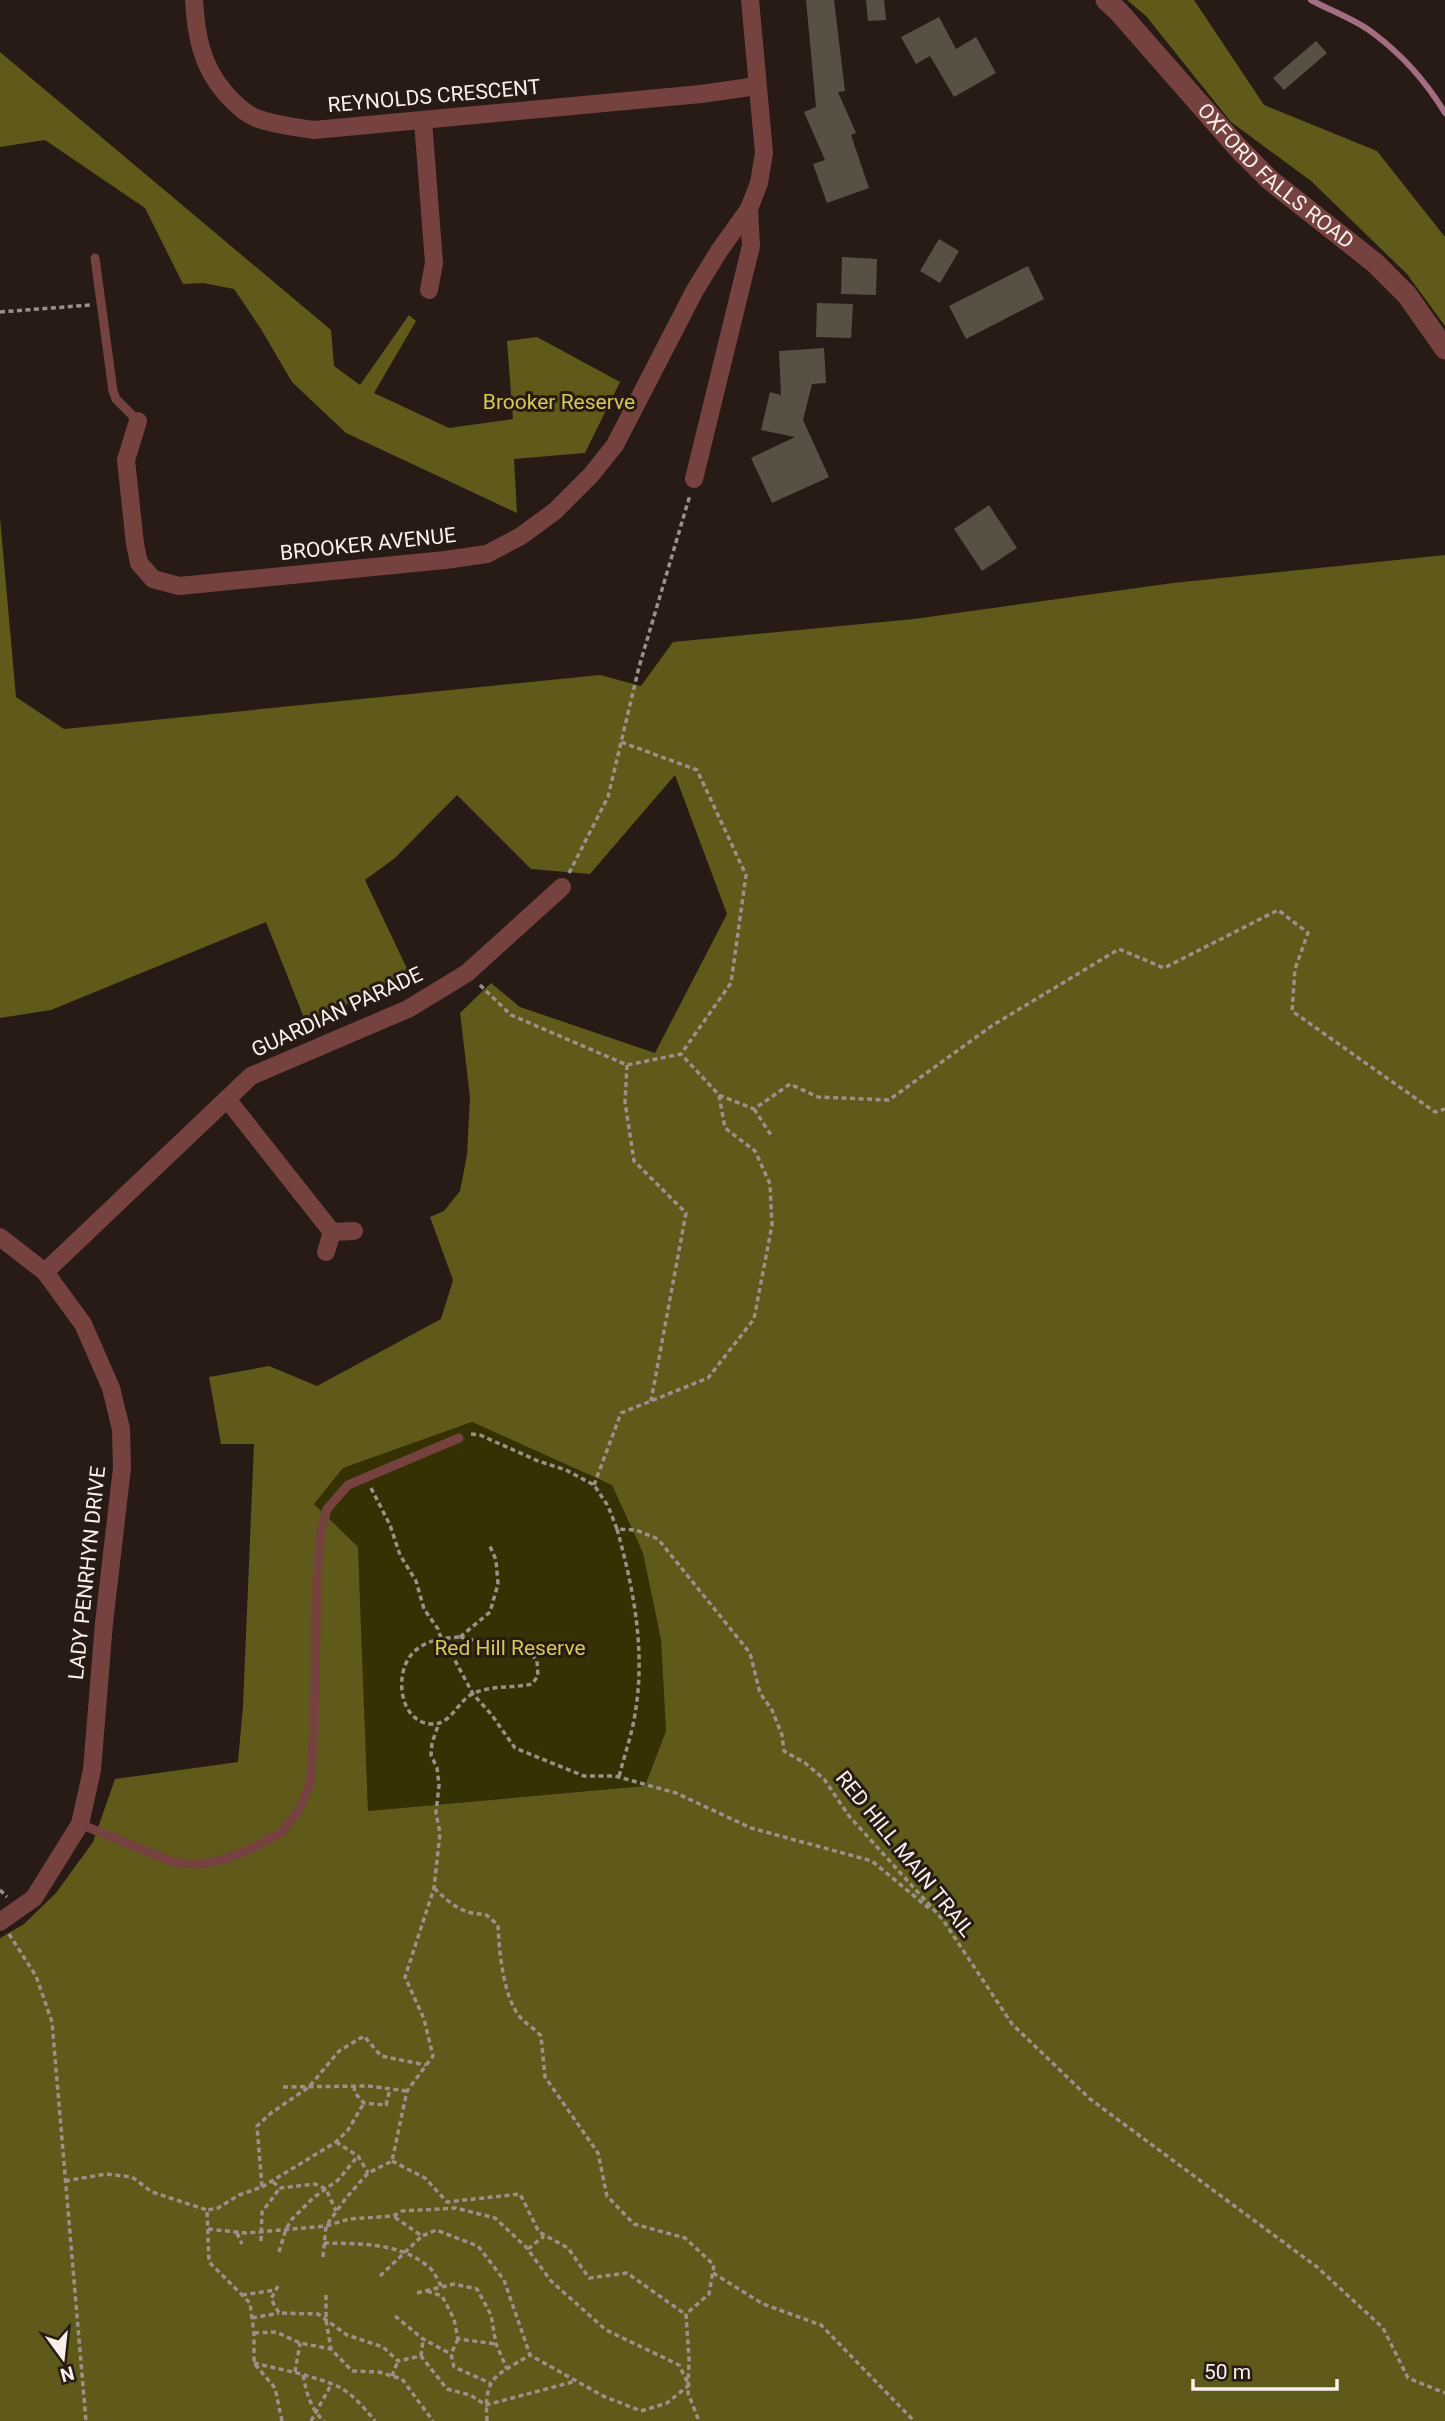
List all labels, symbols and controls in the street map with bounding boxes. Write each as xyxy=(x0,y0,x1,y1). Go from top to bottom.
street label: REYNOLDS CRESCENT xyxy=(327,75,542,117)
street label: OXFORD FALLS ROAD xyxy=(1193,98,1359,253)
park label: Brooker Reserve xyxy=(483,390,635,414)
street label: BROOKER AVENUE xyxy=(279,523,457,565)
street label: GUARDIAN PARADE xyxy=(248,962,426,1062)
street label: LADY PENRHYN DRIVE xyxy=(64,1465,110,1681)
park label: Red Hill Reserve xyxy=(434,1636,586,1660)
street label: RED HILL MAIN TRAIL xyxy=(831,1766,979,1942)
north arrow xyxy=(28,2323,98,2393)
scale bar xyxy=(1193,2348,1336,2392)
text: 50 m xyxy=(1204,2360,1251,2384)
text: N xyxy=(58,2361,77,2387)

